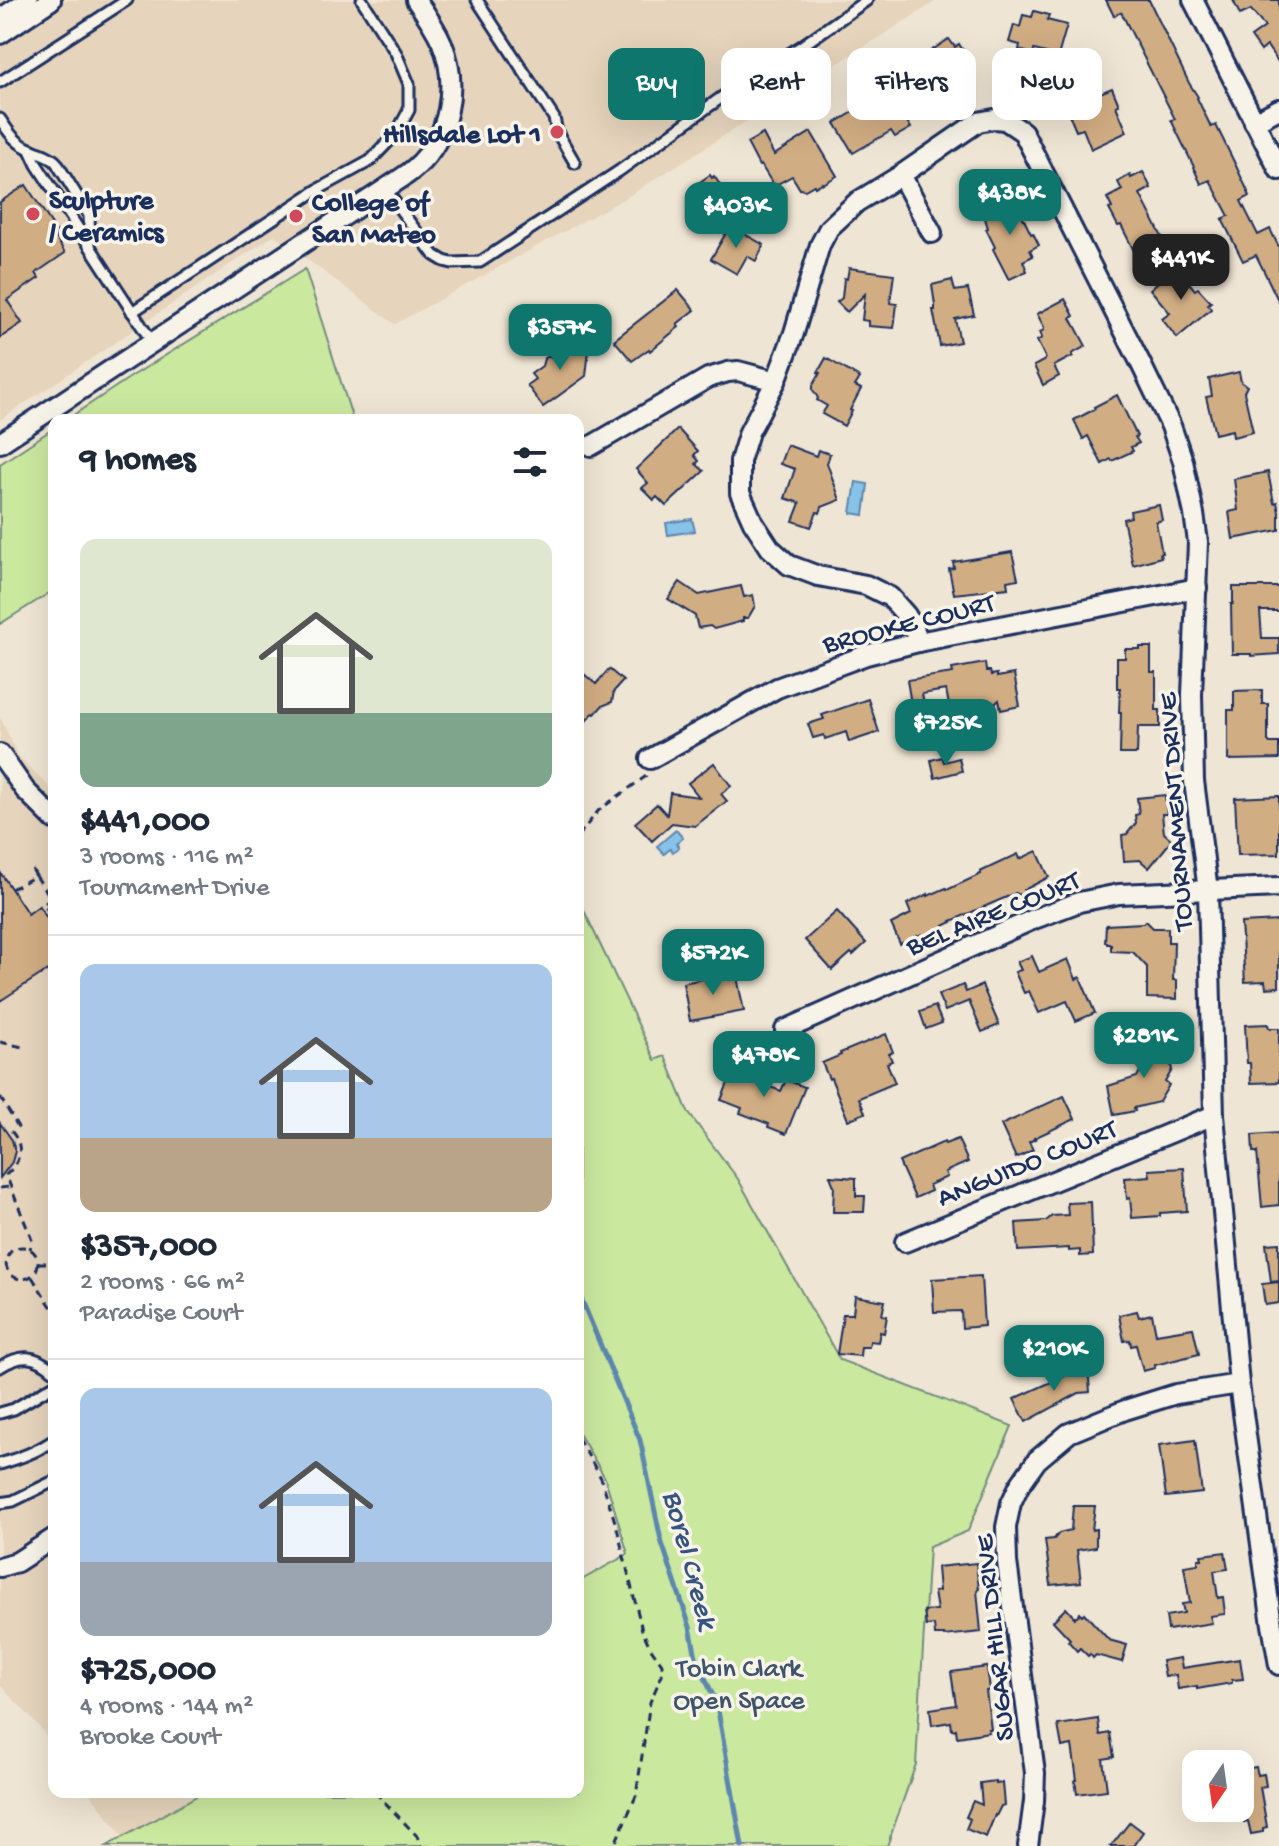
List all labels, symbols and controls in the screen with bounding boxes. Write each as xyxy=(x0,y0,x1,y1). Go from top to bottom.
chip: Buy xyxy=(608,48,705,120)
chip: Rent xyxy=(721,48,831,120)
chip: Filters xyxy=(847,48,976,120)
chip: New xyxy=(992,48,1102,120)
place label: Hillsdale Lot 1 xyxy=(383,120,541,153)
marker: Hillsdale Lot 1 xyxy=(548,123,566,141)
pin: $438K xyxy=(954,169,1066,237)
text: $438K xyxy=(977,179,1043,210)
pin: $403K xyxy=(680,182,792,250)
place label: Sculpture / Ceramics xyxy=(49,186,165,251)
place label: College of San Mateo xyxy=(312,188,436,253)
text: $403K xyxy=(703,192,769,223)
marker: Sculpture / Ceramics xyxy=(24,205,42,223)
marker: College of San Mateo xyxy=(287,207,305,225)
pin: $441K xyxy=(1125,234,1237,302)
text: $441K xyxy=(1150,244,1212,275)
pin: $357K xyxy=(504,304,616,372)
text: $357K xyxy=(527,314,593,345)
icon: filters xyxy=(508,440,552,484)
text: 9 homes xyxy=(80,442,195,482)
street label: BROOKE COURT xyxy=(819,588,1000,663)
icon: home xyxy=(244,591,388,735)
street label: TOURNAMENT DRIVE xyxy=(1153,690,1202,934)
pin: $725K xyxy=(890,699,1002,767)
text: $725K xyxy=(913,709,979,740)
text: $441,000 xyxy=(80,803,210,843)
text: 3 rooms · 116 m² xyxy=(80,843,253,874)
street label: BEL AIRE COURT xyxy=(901,865,1086,965)
text: Tournament Drive xyxy=(80,874,269,905)
pin: $572K xyxy=(657,929,769,997)
text: $572K xyxy=(680,939,746,970)
pin: $281K xyxy=(1088,1012,1200,1080)
icon: home xyxy=(244,1016,388,1160)
text: $281K xyxy=(1112,1022,1176,1053)
pin: $478K xyxy=(708,1031,820,1099)
text: $478K xyxy=(731,1041,797,1072)
street label: ANGUIDO COURT xyxy=(933,1114,1123,1216)
text: $357,000 xyxy=(80,1228,217,1268)
text: 2 rooms · 66 m² xyxy=(80,1268,245,1299)
text: Paradise Court xyxy=(80,1299,242,1330)
pin: $210K xyxy=(998,1325,1110,1393)
text: $210K xyxy=(1022,1335,1086,1366)
icon: home xyxy=(244,1440,388,1584)
water label: Borel Creek xyxy=(652,1487,724,1636)
street label: SUGAR HILL DRIVE xyxy=(969,1531,1024,1742)
text: $725,000 xyxy=(80,1652,216,1692)
park label: Tobin Clark Open Space xyxy=(673,1654,805,1719)
text: 4 rooms · 144 m² xyxy=(80,1692,253,1723)
text: Brooke Court xyxy=(80,1723,220,1754)
north arrow xyxy=(1182,1750,1254,1822)
map controls xyxy=(1182,1750,1254,1822)

